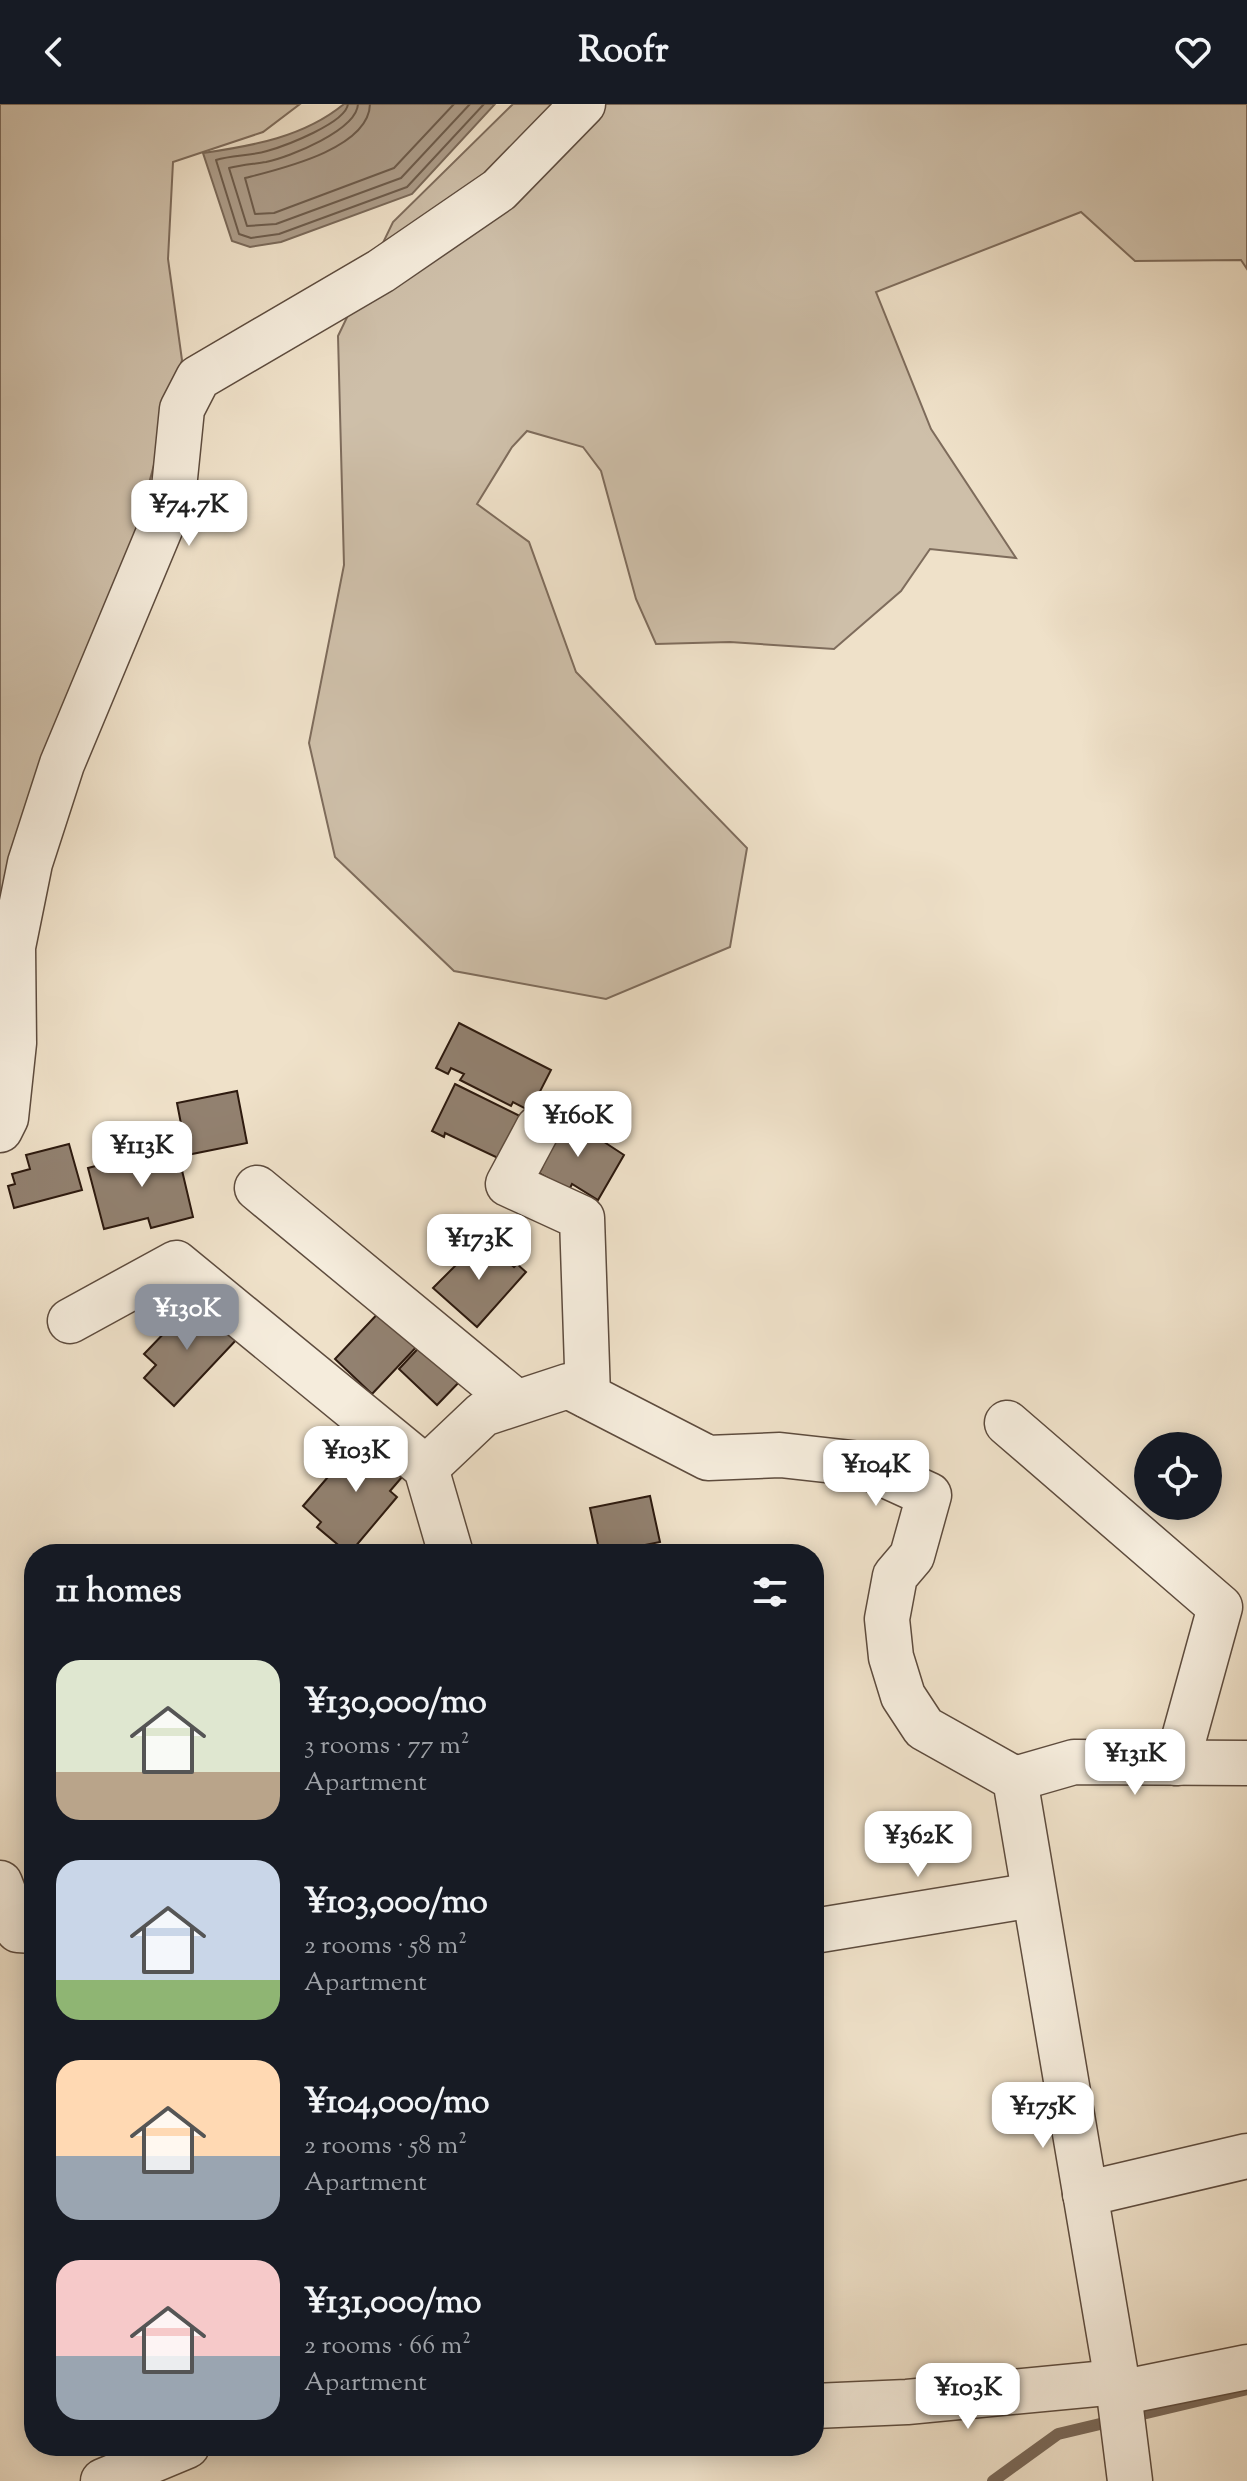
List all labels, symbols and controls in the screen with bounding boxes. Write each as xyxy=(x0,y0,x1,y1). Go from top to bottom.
text: Roofr xyxy=(578,26,669,78)
icon: back xyxy=(32,30,76,74)
icon: heart xyxy=(1171,30,1215,74)
pin: ¥74.7K xyxy=(124,480,254,548)
text: ¥74.7K xyxy=(149,487,229,524)
pin: ¥160K xyxy=(522,1091,634,1159)
text: ¥160K xyxy=(542,1098,614,1135)
pin: ¥113K xyxy=(86,1121,198,1189)
text: ¥113K xyxy=(110,1128,174,1165)
pin: ¥173K xyxy=(423,1214,535,1282)
text: ¥173K xyxy=(445,1221,513,1258)
pin: ¥130K xyxy=(131,1284,243,1352)
text: ¥130K xyxy=(153,1291,221,1328)
pin: ¥103K xyxy=(300,1426,412,1494)
map controls xyxy=(1134,1432,1222,1520)
button: locate xyxy=(1134,1432,1222,1520)
text: ¥103K xyxy=(322,1433,390,1470)
pin: ¥104K xyxy=(820,1440,932,1508)
text: ¥104K xyxy=(841,1447,911,1484)
text: 11 homes xyxy=(56,1568,182,1617)
icon: filters xyxy=(748,1570,792,1614)
text: ¥130,000/mo xyxy=(304,1679,487,1728)
icon: home xyxy=(120,1692,216,1788)
text: 3 rooms · 77 m² xyxy=(304,1728,469,1765)
pin: ¥131K xyxy=(1079,1729,1191,1797)
text: ¥131K xyxy=(1103,1736,1167,1773)
text: Apartment xyxy=(304,1765,427,1802)
pin: ¥362K xyxy=(862,1811,974,1879)
text: ¥362K xyxy=(883,1818,953,1855)
text: ¥103,000/mo xyxy=(304,1879,488,1928)
icon: home xyxy=(120,1892,216,1988)
text: 2 rooms · 58 m² xyxy=(304,1928,467,1965)
text: Apartment xyxy=(304,1965,427,2002)
text: ¥104,000/mo xyxy=(304,2079,490,2128)
pin: ¥175K xyxy=(987,2082,1099,2150)
text: ¥175K xyxy=(1010,2089,1076,2126)
icon: home xyxy=(120,2092,216,2188)
text: 2 rooms · 58 m² xyxy=(304,2128,467,2165)
text: Apartment xyxy=(304,2165,427,2202)
text: ¥131,000/mo xyxy=(304,2279,482,2328)
icon: home xyxy=(120,2292,216,2388)
text: 2 rooms · 66 m² xyxy=(304,2328,471,2365)
pin: ¥103K xyxy=(912,2363,1024,2431)
text: Apartment xyxy=(304,2365,427,2402)
text: ¥103K xyxy=(934,2370,1002,2407)

